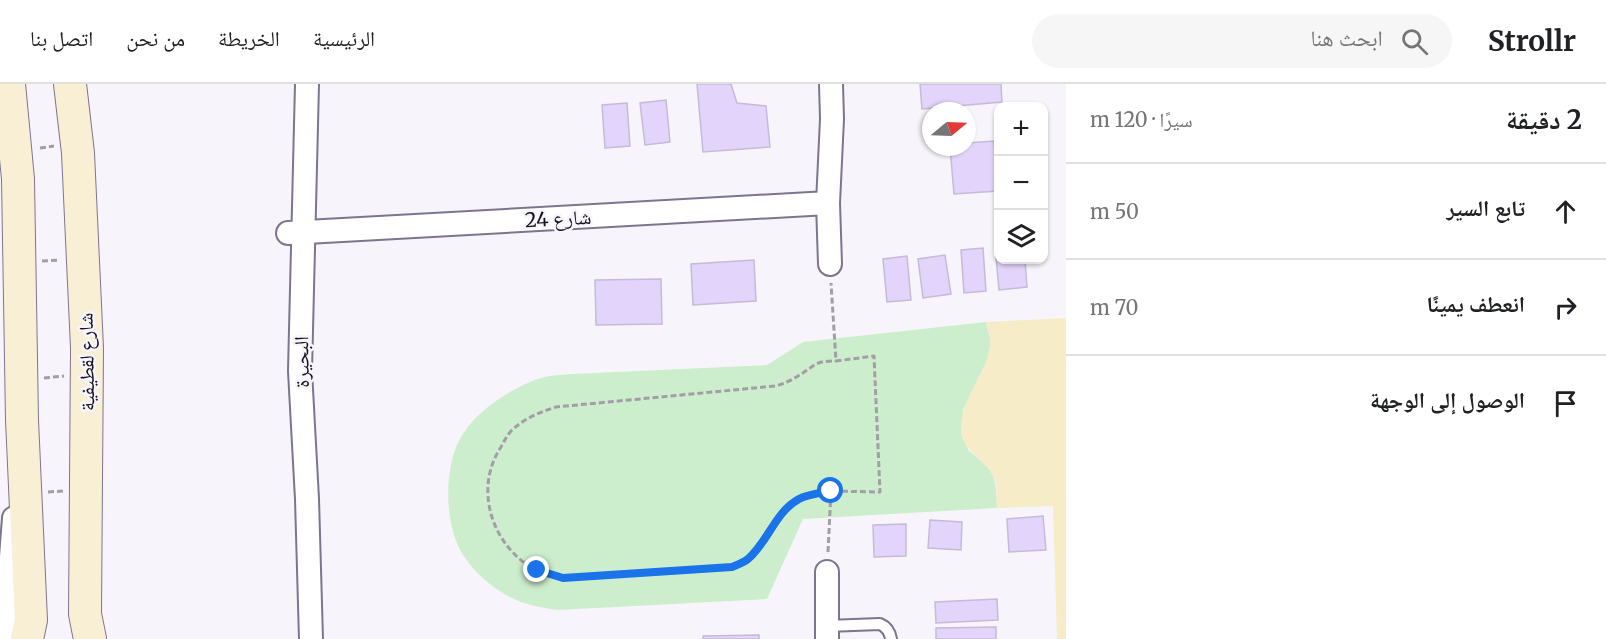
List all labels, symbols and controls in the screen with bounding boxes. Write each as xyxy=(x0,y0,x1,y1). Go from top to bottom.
search box xyxy=(1032,14,1452,68)
text: Strollr xyxy=(1488,23,1576,59)
text: ابحث هنا xyxy=(1310,24,1383,52)
text: اتصل بنا xyxy=(30,25,93,52)
text: من نحن xyxy=(126,25,185,52)
text: الخريطة xyxy=(218,25,280,52)
text: الرئيسية xyxy=(313,25,375,52)
icon: search xyxy=(1398,25,1431,58)
north arrow xyxy=(922,102,976,156)
map controls xyxy=(994,102,1048,264)
button: + xyxy=(994,102,1048,156)
text: 2 دقيقة xyxy=(1506,103,1582,136)
text: سيرًا · 120 m xyxy=(1090,107,1193,132)
button: − xyxy=(994,156,1048,210)
text: تابع السير xyxy=(1446,194,1525,222)
icon: ahead xyxy=(1549,195,1582,228)
text: 50 m xyxy=(1090,199,1139,224)
street label: شارع 24 xyxy=(524,204,592,233)
button: layers xyxy=(994,210,1048,264)
text: انعطف يمينًا xyxy=(1426,290,1525,318)
icon: right xyxy=(1549,291,1582,324)
text: 70 m xyxy=(1090,295,1138,320)
street label: شارع لقطيفية xyxy=(73,313,100,411)
street label: البحيرة xyxy=(288,336,314,388)
text: الوصول إلى الوجهة xyxy=(1370,386,1525,414)
icon: arrive xyxy=(1549,387,1582,420)
route start xyxy=(817,477,843,503)
route end xyxy=(523,556,549,582)

